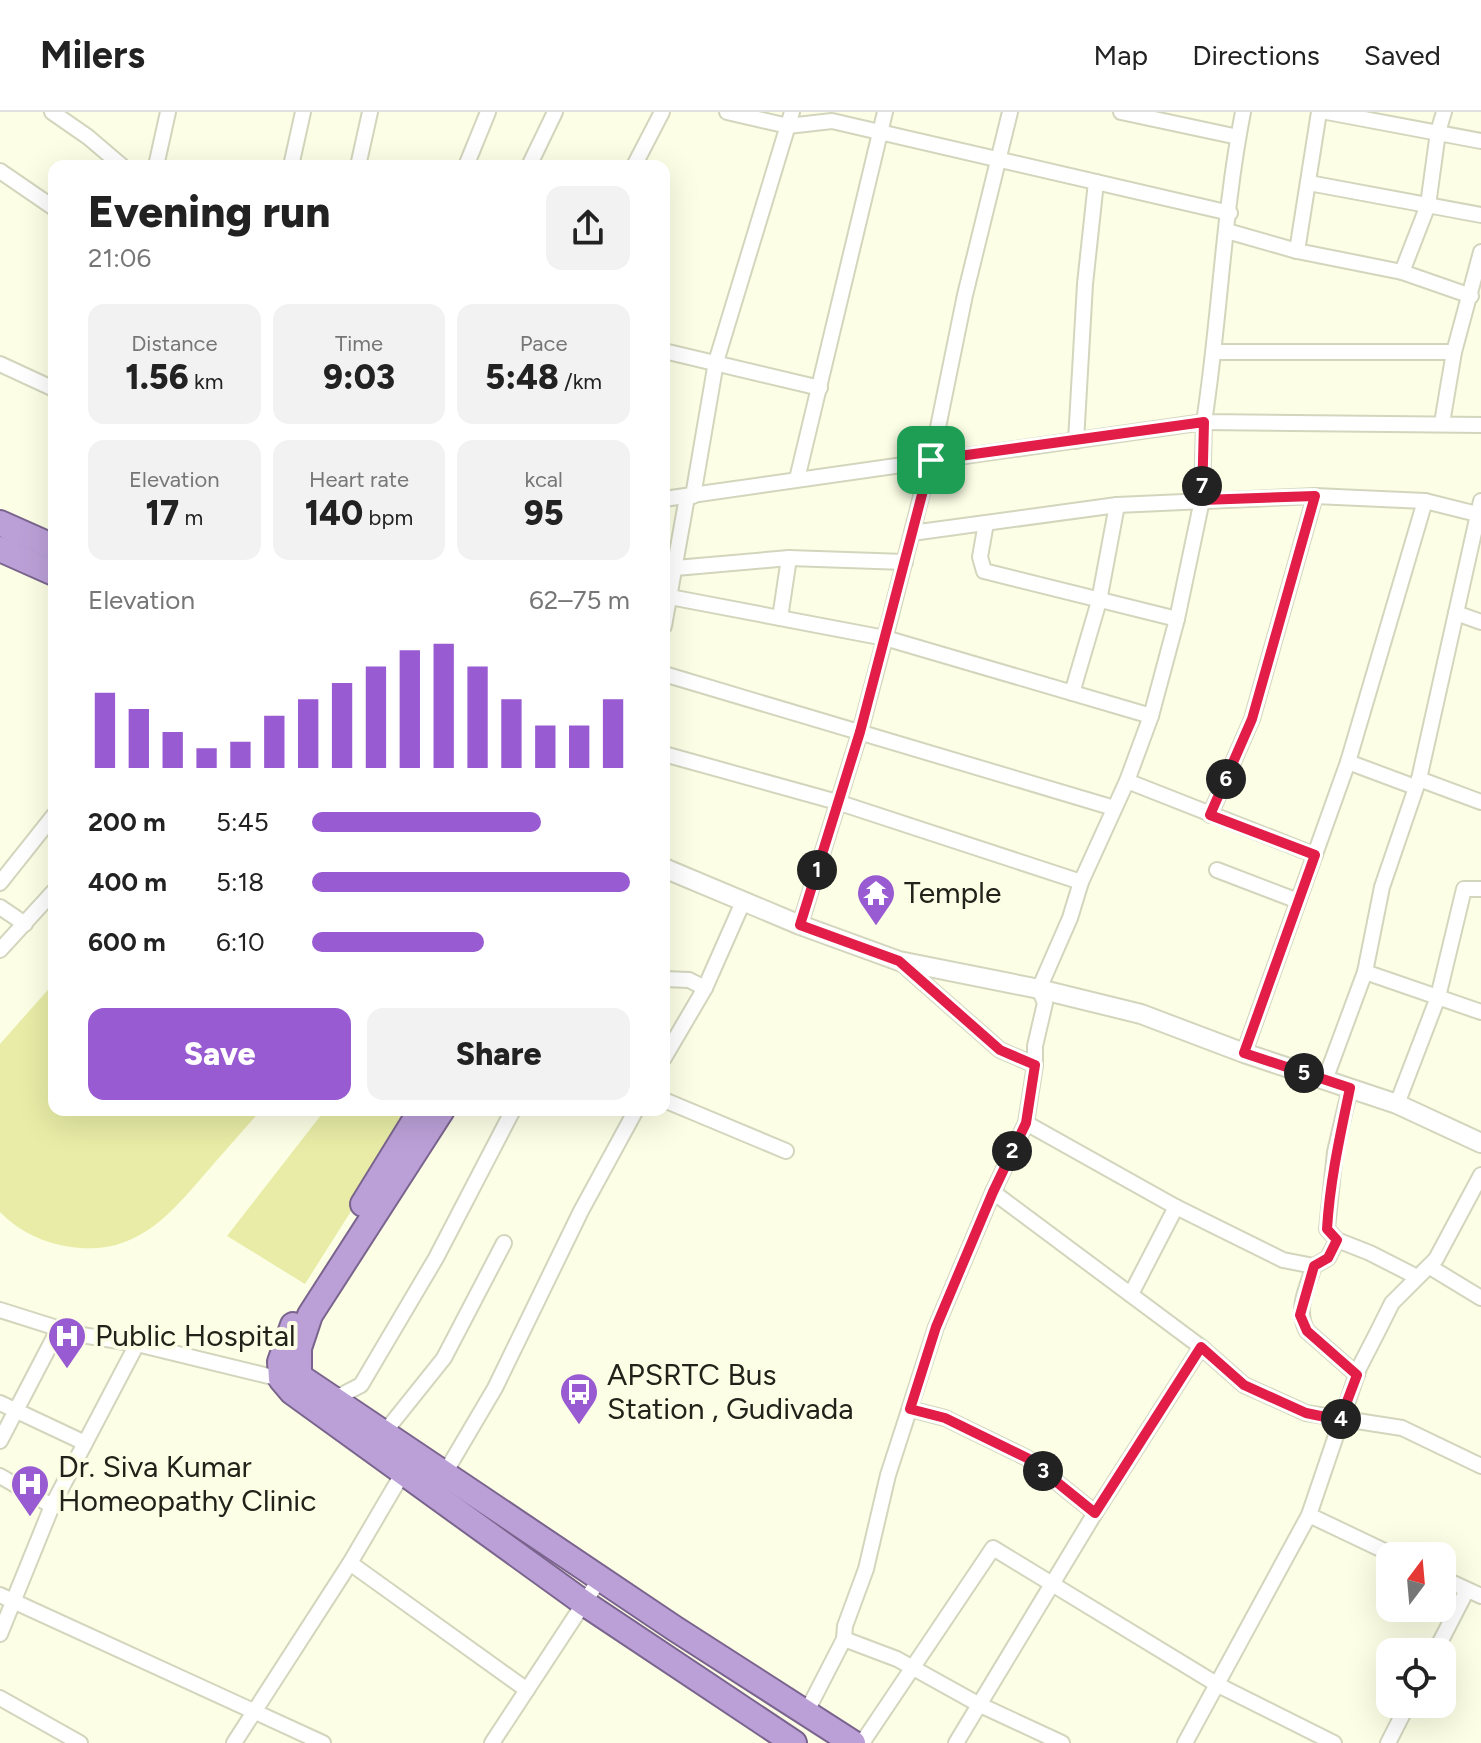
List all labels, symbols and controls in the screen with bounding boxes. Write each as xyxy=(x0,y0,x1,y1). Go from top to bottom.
text: Milers xyxy=(40,32,145,78)
text: Map xyxy=(1094,38,1148,72)
text: Directions xyxy=(1192,38,1320,72)
text: Saved xyxy=(1364,38,1441,72)
text: Evening run xyxy=(88,185,330,238)
button: share xyxy=(546,186,630,270)
text: 21:06 xyxy=(88,242,151,274)
text: Distance xyxy=(131,330,217,357)
text: Time xyxy=(335,330,383,357)
text: Pace xyxy=(520,330,567,357)
text: 1.56 xyxy=(125,357,189,398)
text: 9:03 xyxy=(323,357,395,398)
text: 5:48 xyxy=(485,357,559,398)
text: km xyxy=(189,368,223,395)
text: /km xyxy=(559,368,602,395)
pin xyxy=(897,426,965,494)
icon: arrive xyxy=(909,438,953,482)
text: Elevation xyxy=(129,466,220,493)
text: Heart rate xyxy=(309,466,409,493)
text: kcal xyxy=(524,466,563,493)
pin: 7 xyxy=(1182,466,1222,506)
text: 7 xyxy=(1196,472,1208,499)
text: 17 xyxy=(145,493,179,534)
text: 140 xyxy=(305,493,363,534)
text: 95 xyxy=(524,493,564,534)
text: m xyxy=(179,504,203,531)
text: bpm xyxy=(363,504,413,531)
text: Elevation xyxy=(88,584,195,616)
text: 62–75 m xyxy=(529,584,630,616)
pin: 6 xyxy=(1206,759,1246,799)
text: 6 xyxy=(1220,765,1232,792)
text: 200 m xyxy=(88,806,166,838)
text: 5:45 xyxy=(216,806,269,838)
pin: 1 xyxy=(797,850,837,890)
text: 1 xyxy=(812,856,822,883)
text: 400 m xyxy=(88,866,167,898)
text: 5:18 xyxy=(216,866,264,898)
temple icon: Temple xyxy=(855,872,897,927)
place label: Temple xyxy=(904,874,1001,911)
text: 600 m xyxy=(88,926,166,958)
text: 6:10 xyxy=(216,926,265,958)
button: Save xyxy=(88,1008,351,1100)
button: Share xyxy=(367,1008,630,1100)
pin: 5 xyxy=(1284,1053,1324,1093)
text: 5 xyxy=(1298,1059,1310,1086)
pin: 2 xyxy=(992,1131,1032,1171)
text: 2 xyxy=(1006,1137,1018,1164)
hospital icon: Public Hospital xyxy=(46,1315,88,1370)
place label: Public Hospital xyxy=(95,1317,296,1354)
place label: APSRTC Bus Station , Gudivada xyxy=(607,1356,854,1427)
bus stop icon: APSRTC Bus Station , Gudivada xyxy=(558,1371,600,1426)
pin: 4 xyxy=(1321,1399,1361,1439)
text: 4 xyxy=(1334,1405,1348,1432)
place label: Dr. Siva Kumar Homeopathy Clinic xyxy=(58,1448,316,1519)
pin: 3 xyxy=(1023,1451,1063,1491)
text: 3 xyxy=(1037,1457,1049,1484)
hospital icon: Dr. Siva Kumar Homeopathy Clinic xyxy=(9,1463,51,1518)
north arrow xyxy=(1376,1542,1456,1622)
map controls xyxy=(1376,1542,1456,1718)
button: locate xyxy=(1376,1638,1456,1718)

